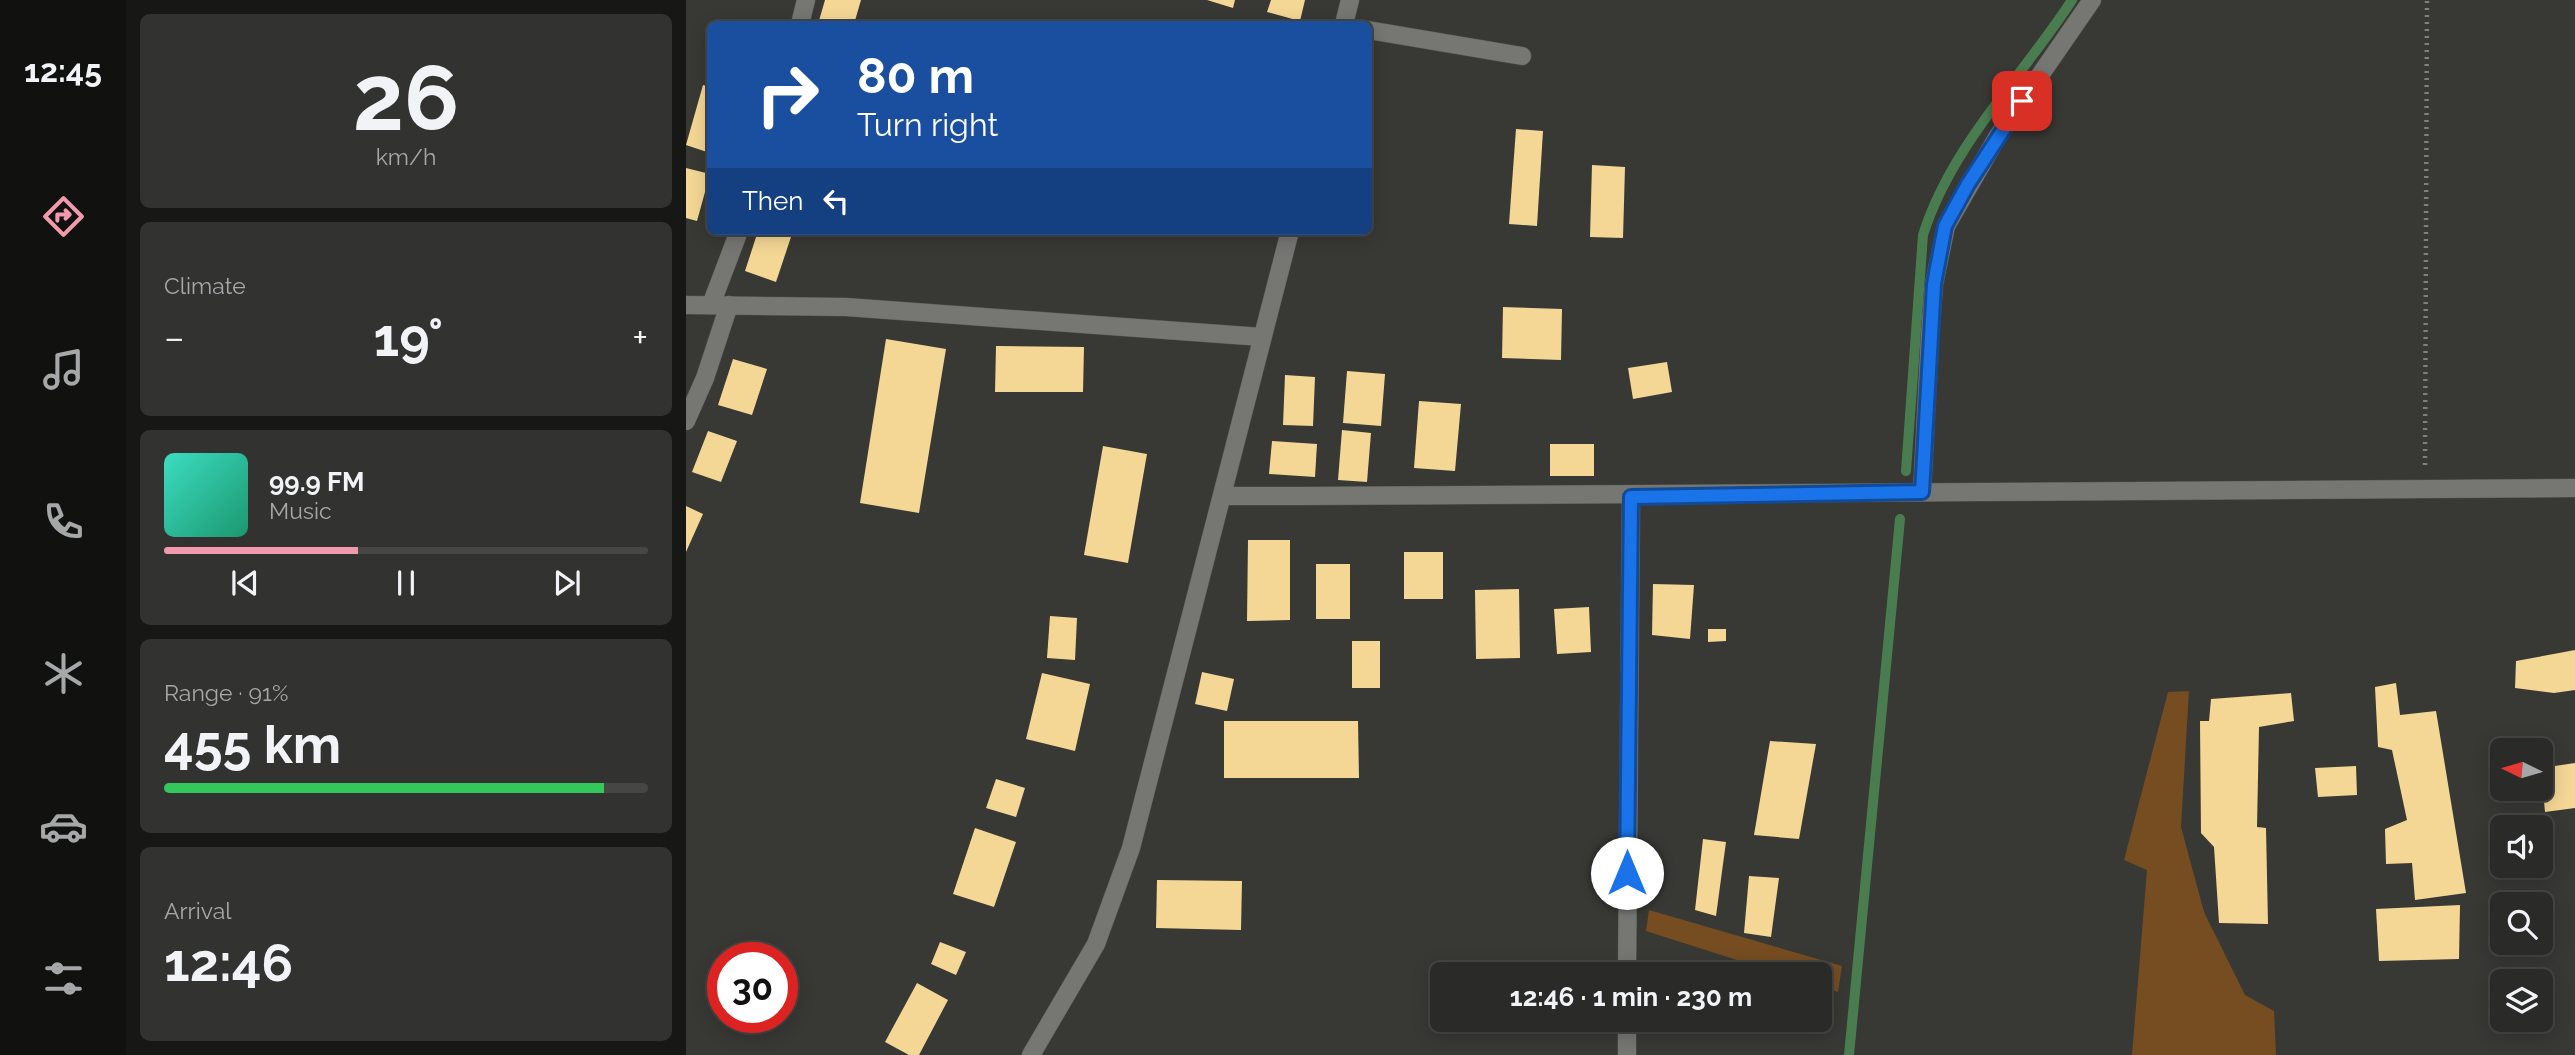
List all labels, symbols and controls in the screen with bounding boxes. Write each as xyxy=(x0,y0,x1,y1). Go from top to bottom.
text: 26 xyxy=(353,44,459,151)
text: 80 m xyxy=(857,47,974,104)
icon: right xyxy=(742,49,833,140)
text: 12:45 xyxy=(24,52,102,89)
pin xyxy=(1992,71,2052,131)
icon: arrive xyxy=(2003,82,2041,120)
text: Turn right xyxy=(857,106,998,143)
text: km/h xyxy=(376,143,436,170)
icon: left xyxy=(817,182,855,220)
text: Then xyxy=(742,186,803,216)
icon: directions xyxy=(39,192,88,241)
text: Climate xyxy=(164,272,246,299)
text: 19° xyxy=(374,307,443,368)
text: − xyxy=(164,315,184,360)
text: + xyxy=(632,315,648,360)
icon: music xyxy=(39,345,88,394)
text: 99.9 FM xyxy=(269,467,364,497)
icon: phone xyxy=(39,497,88,546)
text: Music xyxy=(269,497,332,524)
icon: previous xyxy=(226,564,264,602)
icon: pause xyxy=(387,564,425,602)
icon: next xyxy=(548,564,586,602)
icon: climate xyxy=(39,649,88,698)
text: Range · 91% xyxy=(164,679,288,706)
text: 455 km xyxy=(164,714,341,775)
north arrow xyxy=(2490,738,2553,802)
map controls xyxy=(2490,738,2553,1032)
icon: car xyxy=(39,802,88,851)
button: sound xyxy=(2490,815,2553,878)
position arrow xyxy=(1590,836,1664,910)
button: search xyxy=(2490,892,2553,955)
text: Arrival xyxy=(164,897,231,924)
text: 12:46 xyxy=(164,932,293,993)
speed limit sign: 30 xyxy=(707,942,798,1033)
icon: filters xyxy=(39,954,88,1003)
button: layers xyxy=(2490,969,2553,1032)
text: 12:46 · 1 min · 230 m xyxy=(1510,982,1752,1012)

